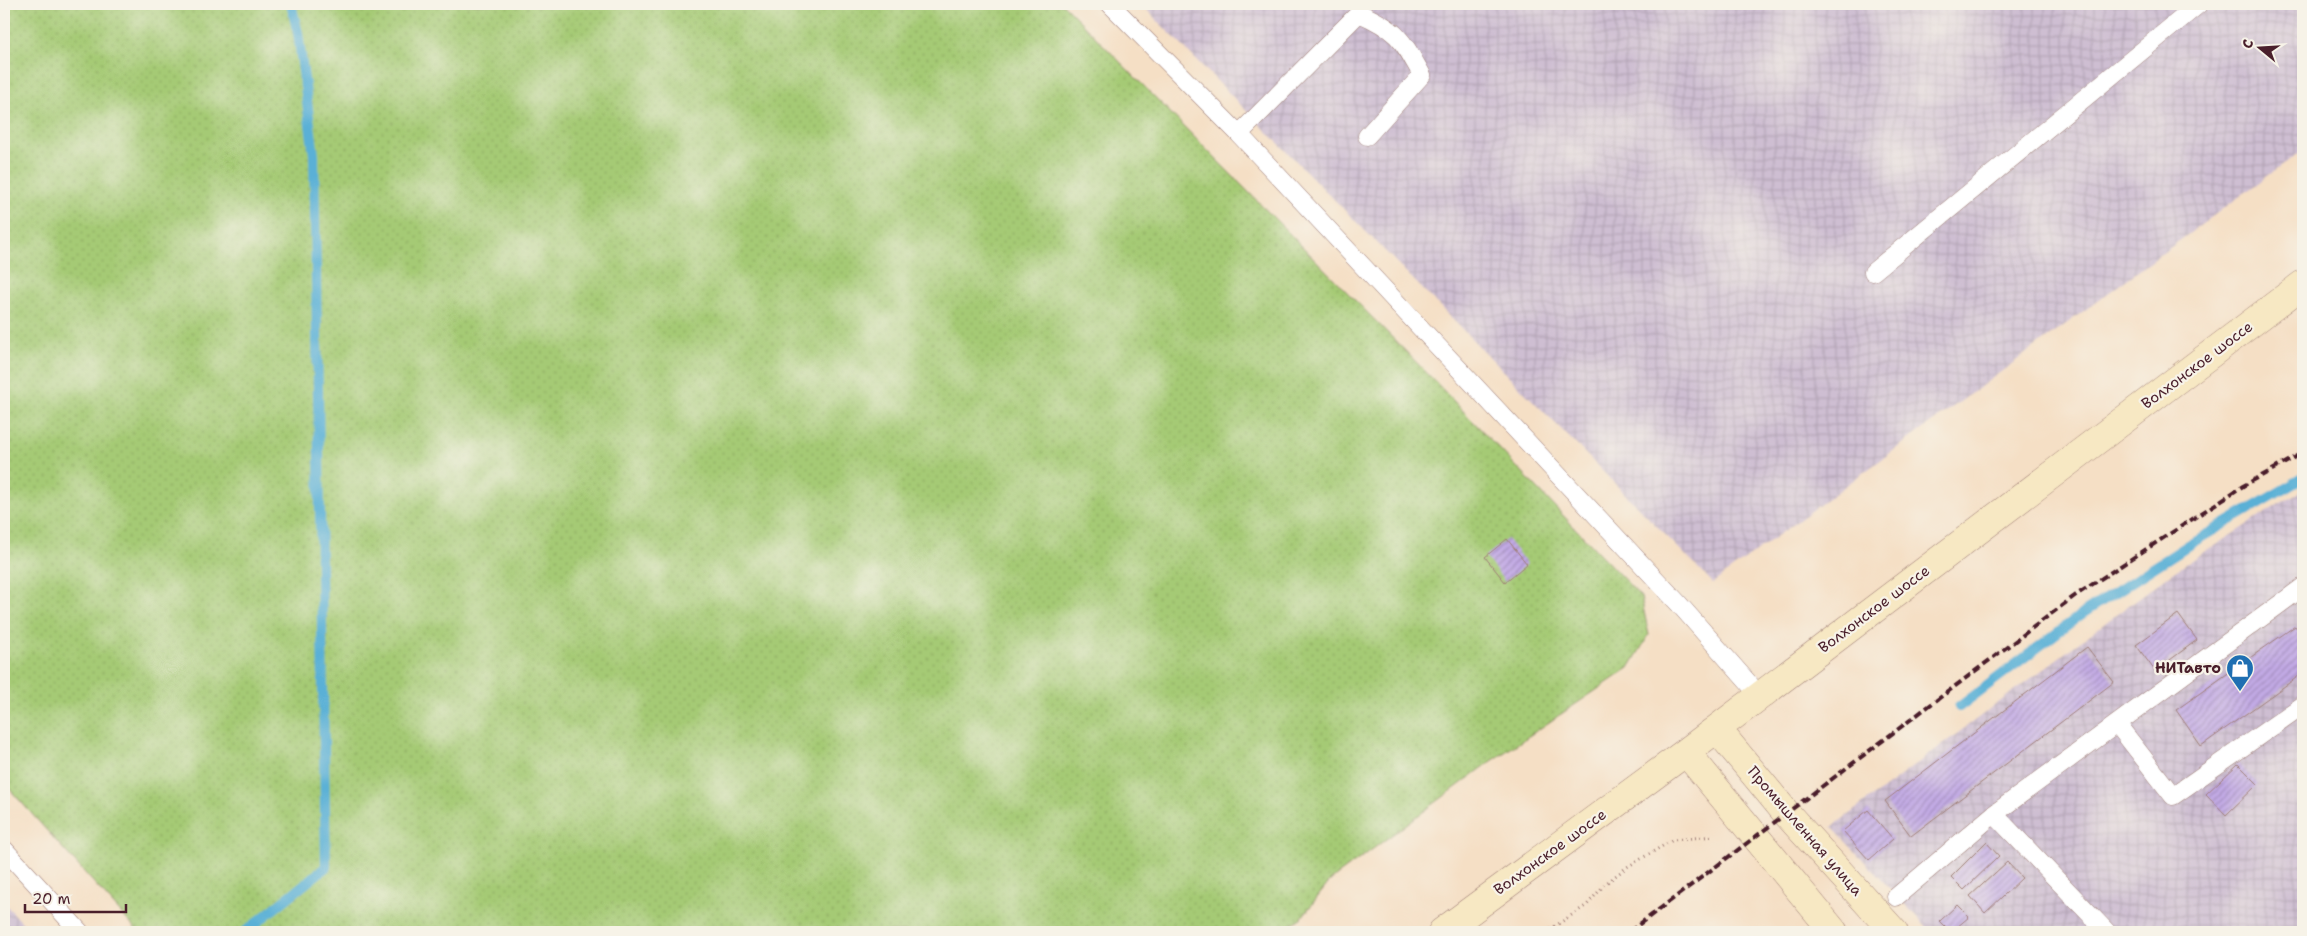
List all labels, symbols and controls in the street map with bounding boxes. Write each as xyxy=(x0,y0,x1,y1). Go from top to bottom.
north arrow xyxy=(2234,22,2284,72)
text: С xyxy=(2238,37,2258,51)
street label: Волхонское шоссе xyxy=(2137,317,2257,413)
street label: Волхонское шоссе xyxy=(1814,561,1934,657)
shop icon: НИТавто xyxy=(2225,653,2255,692)
place label: НИТавто xyxy=(2155,658,2221,678)
street label: Промышленная улица xyxy=(1743,762,1867,901)
street label: Волхонское шоссе xyxy=(1490,804,1610,900)
scale bar xyxy=(25,881,126,913)
text: 20 m xyxy=(32,889,71,909)

